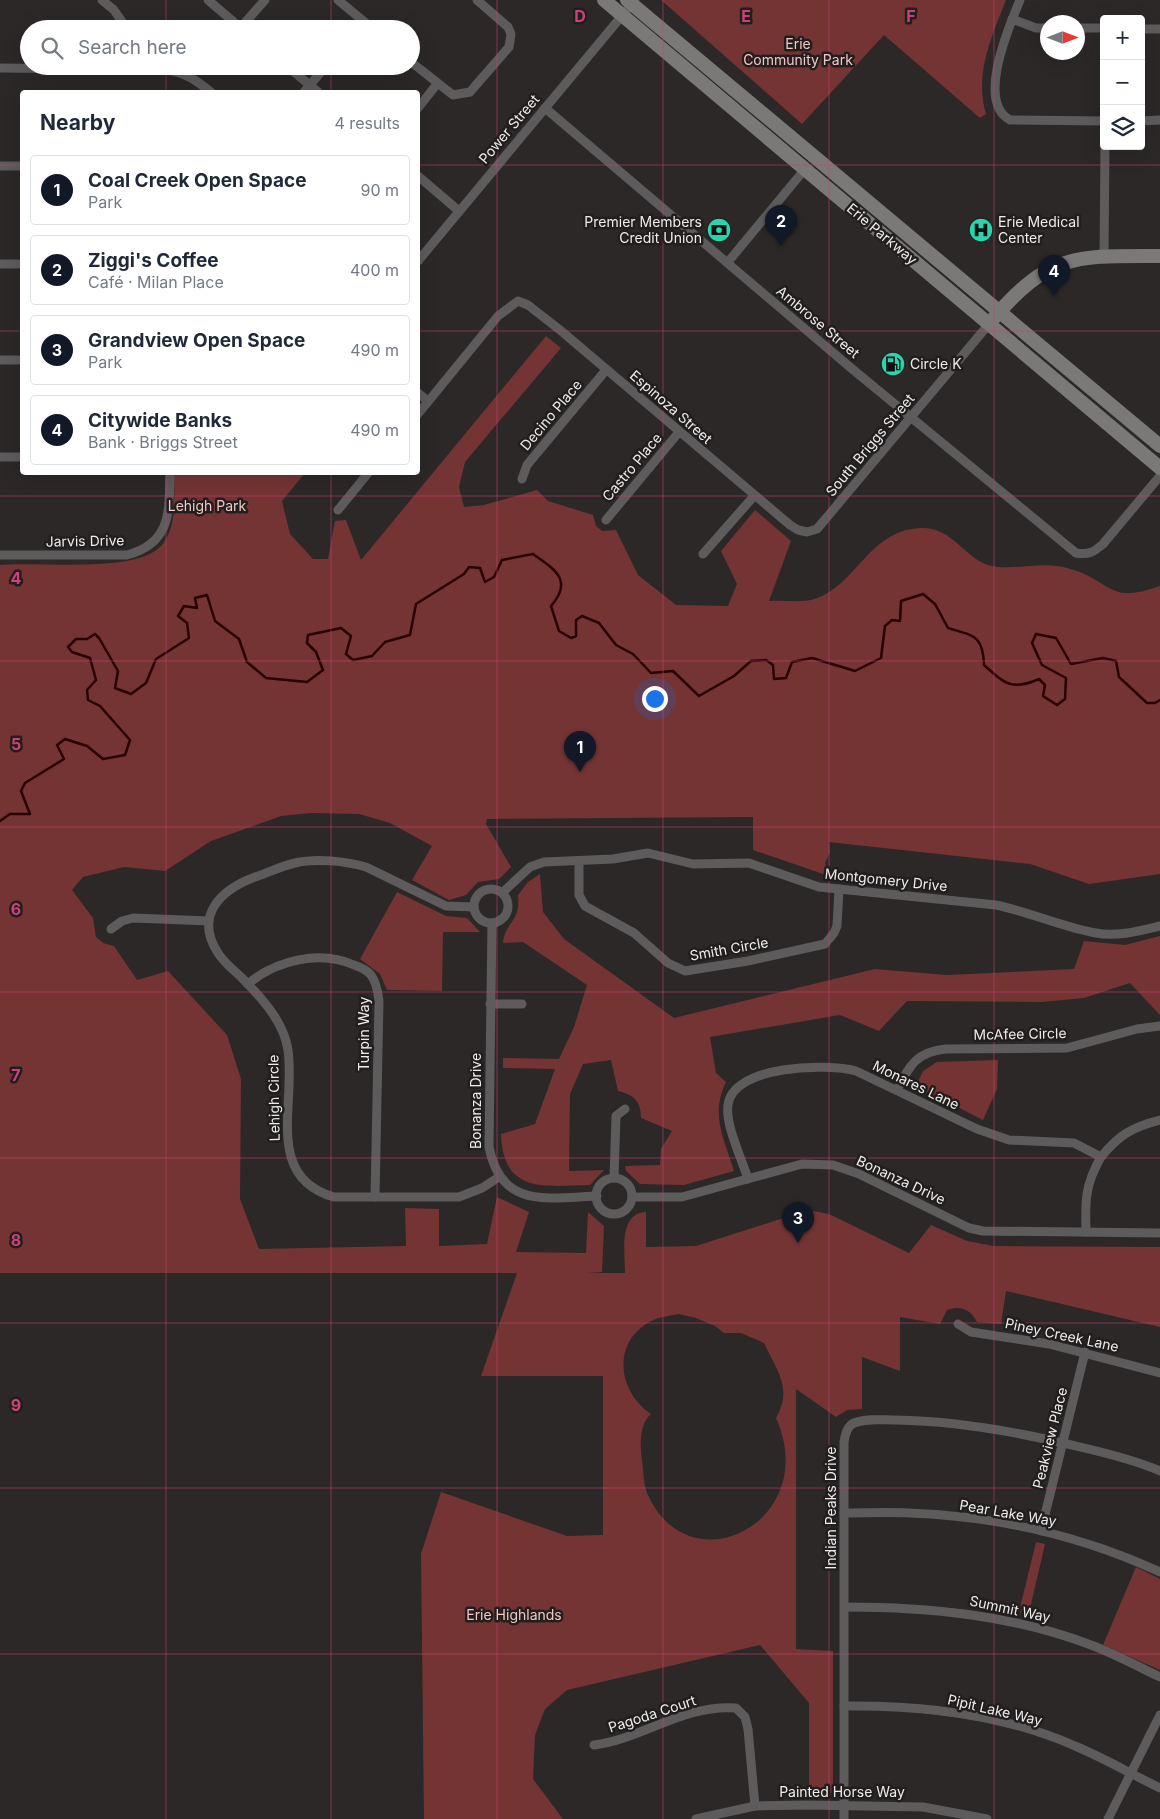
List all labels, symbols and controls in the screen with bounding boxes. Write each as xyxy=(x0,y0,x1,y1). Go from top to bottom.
text: D xyxy=(574,6,586,26)
text: E xyxy=(741,6,751,26)
text: F xyxy=(906,6,916,26)
north arrow xyxy=(1040,15,1085,60)
map controls xyxy=(1100,15,1145,150)
button: + xyxy=(1100,15,1145,60)
search box xyxy=(20,20,420,75)
icon: search xyxy=(38,34,66,62)
park label: Erie Community Park xyxy=(743,35,853,68)
text: Search here xyxy=(78,36,187,59)
button: − xyxy=(1100,60,1145,105)
street label: Power Street xyxy=(475,90,543,167)
button: layers xyxy=(1100,105,1145,150)
text: Nearby xyxy=(40,110,115,135)
text: 4 results xyxy=(335,113,400,133)
text: Coal Creek Open Space xyxy=(88,169,306,192)
text: 1 xyxy=(54,180,60,200)
text: 90 m xyxy=(360,180,399,200)
text: Park xyxy=(88,192,122,212)
street label: Erie Parkway xyxy=(844,199,921,268)
pin: 2 xyxy=(765,205,797,246)
place label: Premier Members Credit Union xyxy=(584,213,702,246)
place label: Erie Medical Center xyxy=(998,213,1080,246)
bank icon: Premier Members Credit Union xyxy=(706,217,732,243)
hospital icon: Erie Medical Center xyxy=(968,217,994,243)
text: Ziggi's Coffee xyxy=(88,249,219,272)
pin: 4 xyxy=(1038,255,1070,296)
text: 2 xyxy=(52,260,62,280)
text: 400 m xyxy=(350,260,399,280)
text: Café · Milan Place xyxy=(88,272,224,292)
street label: Ambrose Street xyxy=(773,282,864,361)
text: Grandview Open Space xyxy=(88,329,305,352)
text: 3 xyxy=(52,340,62,360)
text: 490 m xyxy=(350,340,399,360)
fuel station icon: Circle K xyxy=(880,351,906,377)
text: Park xyxy=(88,352,122,372)
place label: Circle K xyxy=(910,355,962,372)
street label: Espinoza Street xyxy=(627,366,716,447)
street label: Decino Place xyxy=(516,376,585,453)
street label: South Briggs Street xyxy=(822,390,918,499)
text: Citywide Banks xyxy=(88,409,232,432)
text: 4 xyxy=(52,420,62,440)
text: 490 m xyxy=(350,420,399,440)
street label: Castro Place xyxy=(598,429,665,504)
text: Bank · Briggs Street xyxy=(88,432,238,452)
park label: Lehigh Park xyxy=(168,497,247,514)
street label: Jarvis Drive xyxy=(46,531,124,550)
text: 4 xyxy=(11,568,22,588)
your location xyxy=(642,686,668,712)
pin: 1 xyxy=(564,731,596,772)
text: 5 xyxy=(11,734,21,754)
street label: Montgomery Drive xyxy=(824,865,948,894)
text: 6 xyxy=(11,899,21,919)
street label: Smith Circle xyxy=(688,933,770,964)
street label: Turpin Way xyxy=(355,997,372,1071)
street label: McAfee Circle xyxy=(973,1024,1067,1043)
street label: Bonanza Drive xyxy=(467,1053,484,1149)
street label: Lehigh Circle xyxy=(264,1054,283,1142)
street label: Monares Lane xyxy=(870,1056,962,1113)
text: 7 xyxy=(11,1065,21,1085)
street label: Bonanza Drive xyxy=(854,1152,948,1208)
pin: 3 xyxy=(782,1202,814,1243)
text: 8 xyxy=(11,1230,21,1250)
street label: Piney Creek Lane xyxy=(1004,1314,1120,1355)
street label: Peakview Place xyxy=(1029,1386,1070,1490)
text: 9 xyxy=(11,1395,21,1415)
street label: Indian Peaks Drive xyxy=(822,1447,839,1569)
street label: Pear Lake Way xyxy=(958,1496,1058,1529)
street label: Summit Way xyxy=(968,1592,1052,1625)
park label: Erie Highlands xyxy=(466,1606,562,1623)
street label: Pipit Lake Way xyxy=(946,1690,1044,1729)
street label: Pagoda Court xyxy=(606,1691,698,1736)
street label: Painted Horse Way xyxy=(779,1783,905,1800)

